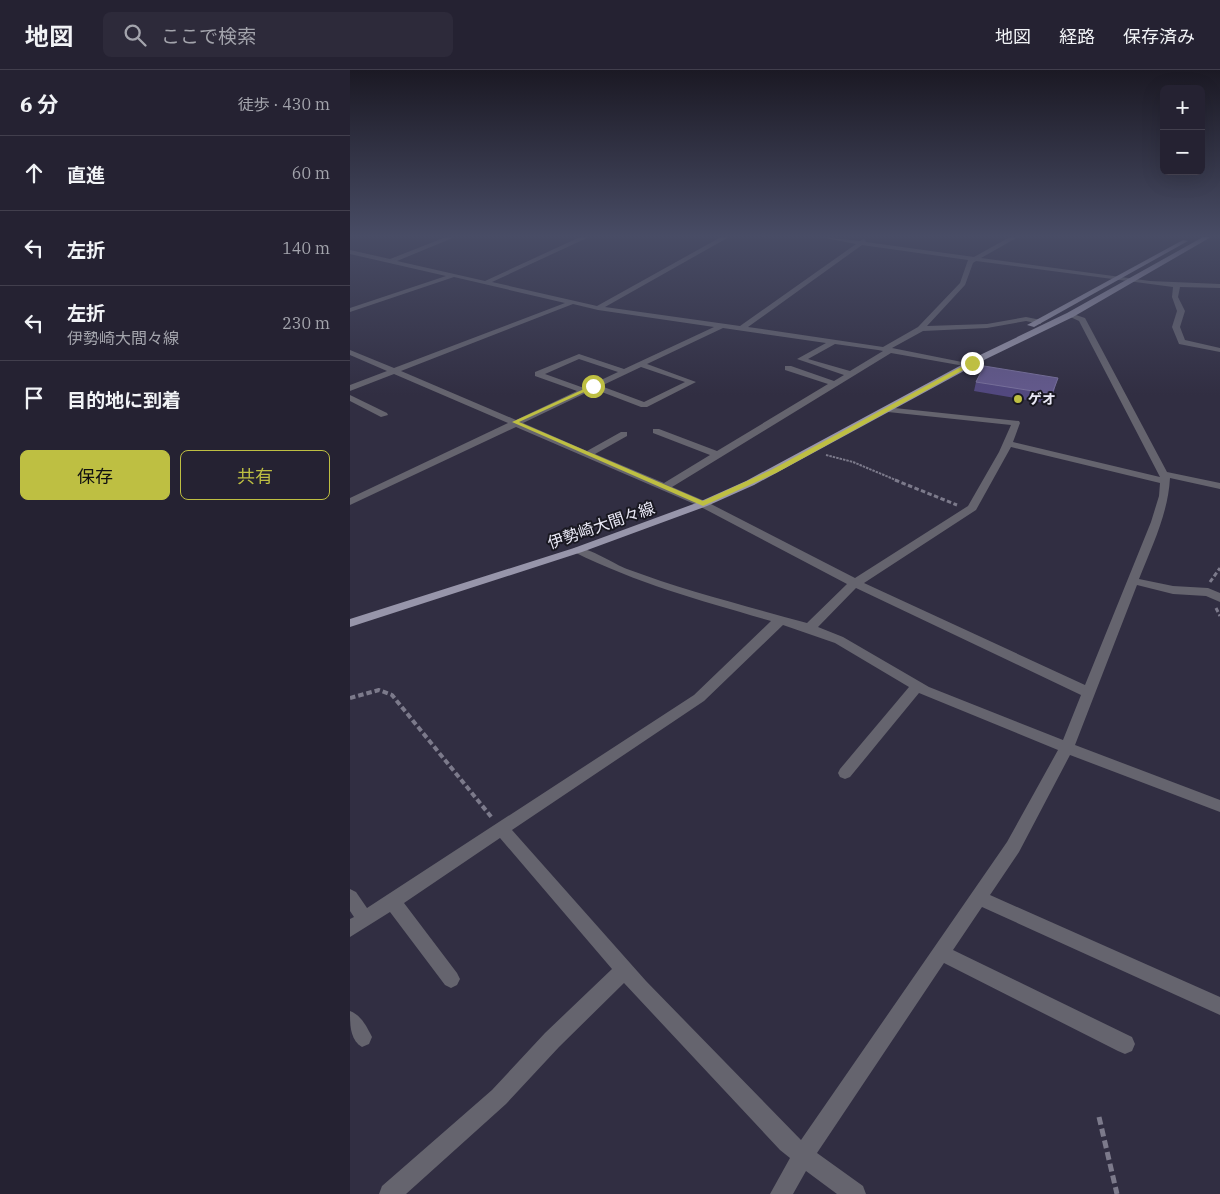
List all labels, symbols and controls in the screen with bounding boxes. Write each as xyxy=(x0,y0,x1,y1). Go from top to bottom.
search box xyxy=(103,12,453,57)
text: 地図 xyxy=(25,20,73,52)
icon: search xyxy=(121,21,149,49)
text: ここで検索 xyxy=(161,24,256,48)
text: 地図 xyxy=(995,25,1031,48)
text: 経路 xyxy=(1059,25,1095,48)
text: 保存済み xyxy=(1123,25,1195,48)
map controls xyxy=(1160,85,1205,175)
button: + xyxy=(1160,85,1205,130)
text: 6 分 xyxy=(20,90,58,118)
text: 徒歩 · 430 m xyxy=(238,94,330,114)
button: − xyxy=(1160,130,1205,175)
icon: ahead xyxy=(20,159,48,187)
text: 直進 xyxy=(67,163,105,187)
text: 60 m xyxy=(292,163,330,183)
icon: left xyxy=(20,234,48,262)
text: 左折 xyxy=(67,238,105,262)
text: 140 m xyxy=(282,238,330,258)
text: 左折 xyxy=(67,301,105,325)
icon: left xyxy=(20,309,48,337)
text: 230 m xyxy=(282,313,330,333)
text: 伊勢崎大間々線 xyxy=(67,328,179,348)
route end xyxy=(961,352,984,375)
route start xyxy=(582,375,605,398)
icon: arrive xyxy=(20,384,48,412)
text: 目的地に到着 xyxy=(67,388,181,412)
place label: ゲオ xyxy=(1028,390,1056,408)
marker: ゲオ xyxy=(1012,393,1024,405)
button: 保存 xyxy=(20,450,170,500)
button: 共有 xyxy=(180,450,330,500)
street label: 伊勢崎大間々線 xyxy=(545,497,657,553)

